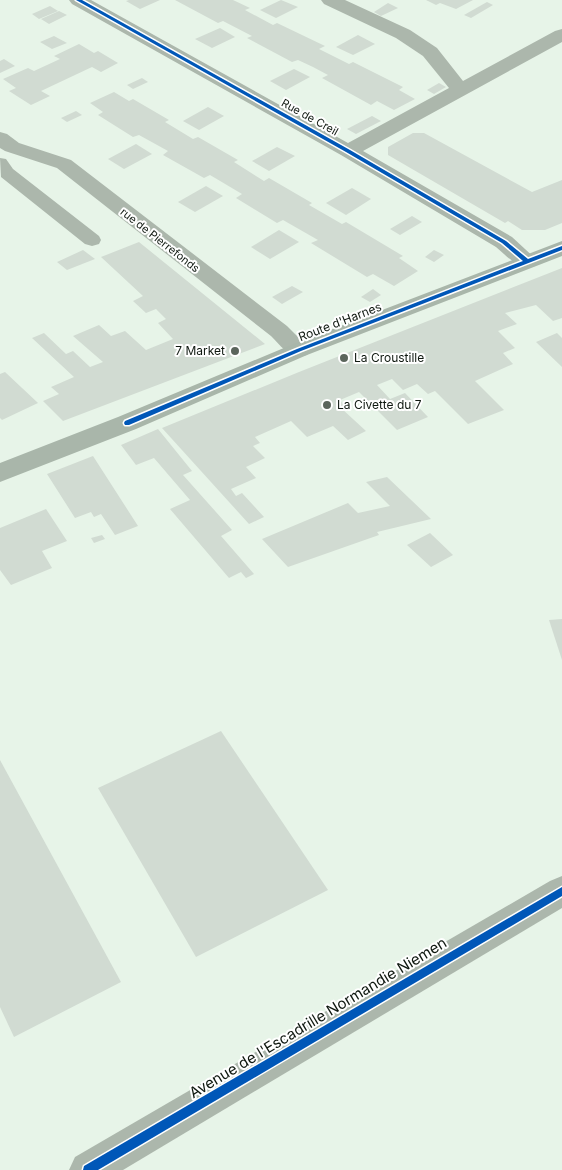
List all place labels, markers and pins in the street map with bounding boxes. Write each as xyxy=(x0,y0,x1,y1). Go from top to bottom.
place label: 7 Market xyxy=(175,343,225,358)
marker: 7 Market xyxy=(229,345,241,357)
place label: La Croustille xyxy=(354,350,424,365)
marker: La Croustille xyxy=(338,352,350,364)
place label: La Civette du 7 xyxy=(337,397,422,412)
marker: La Civette du 7 xyxy=(321,399,333,411)

